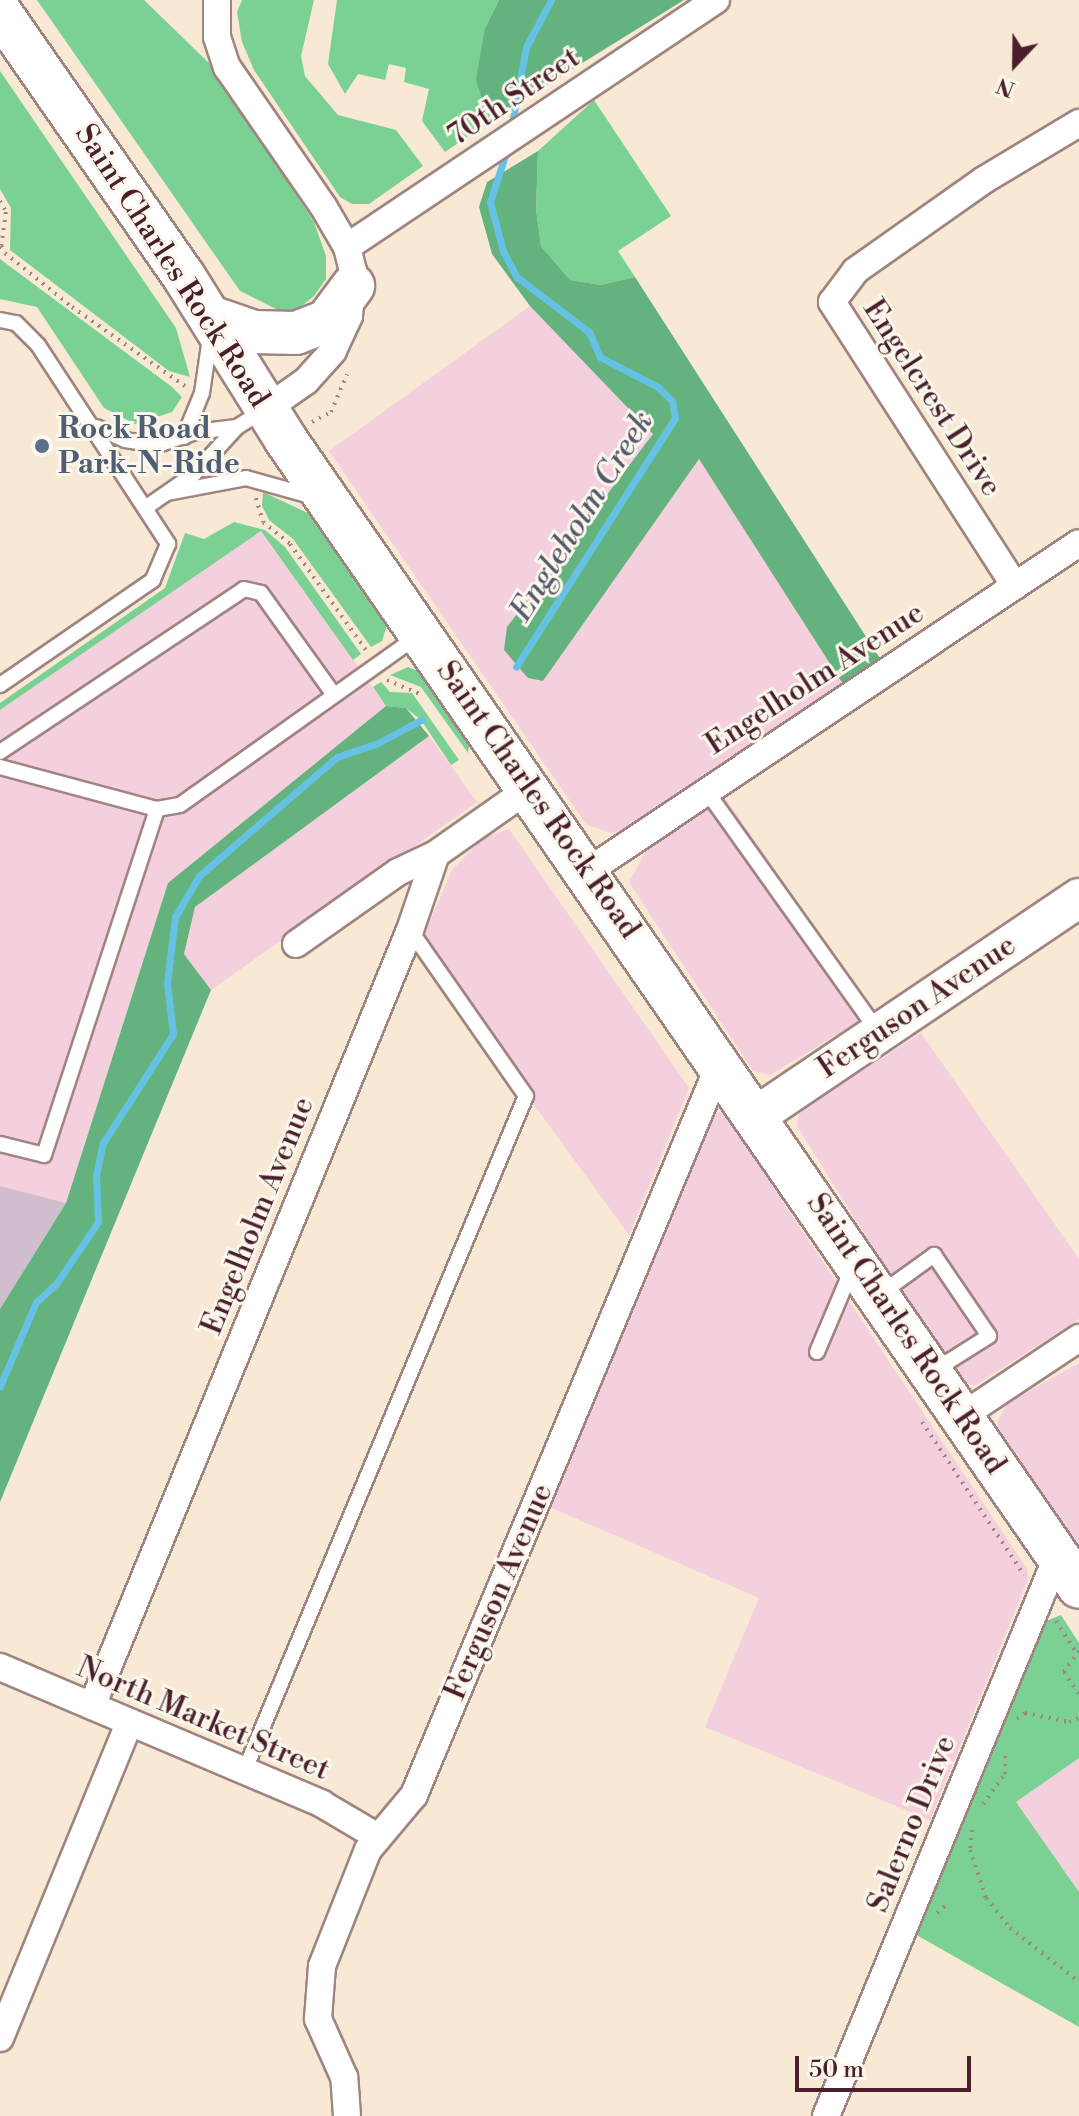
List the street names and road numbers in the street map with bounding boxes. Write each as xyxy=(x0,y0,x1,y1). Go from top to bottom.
street label: 70th Street xyxy=(441,40,587,154)
street label: Saint Charles Rock Road xyxy=(67,118,277,414)
street label: Engelcrest Drive xyxy=(855,293,1009,503)
street label: Engelholm Avenue xyxy=(699,595,931,763)
street label: Saint Charles Rock Road xyxy=(429,654,647,946)
street label: Ferguson Avenue xyxy=(811,927,1023,1087)
street label: Engelholm Avenue xyxy=(194,1092,322,1340)
street label: Saint Charles Rock Road xyxy=(799,1187,1013,1481)
street label: Ferguson Avenue xyxy=(437,1479,561,1705)
street label: North Market Street xyxy=(71,1650,335,1788)
street label: Salerno Drive xyxy=(860,1730,964,1918)

